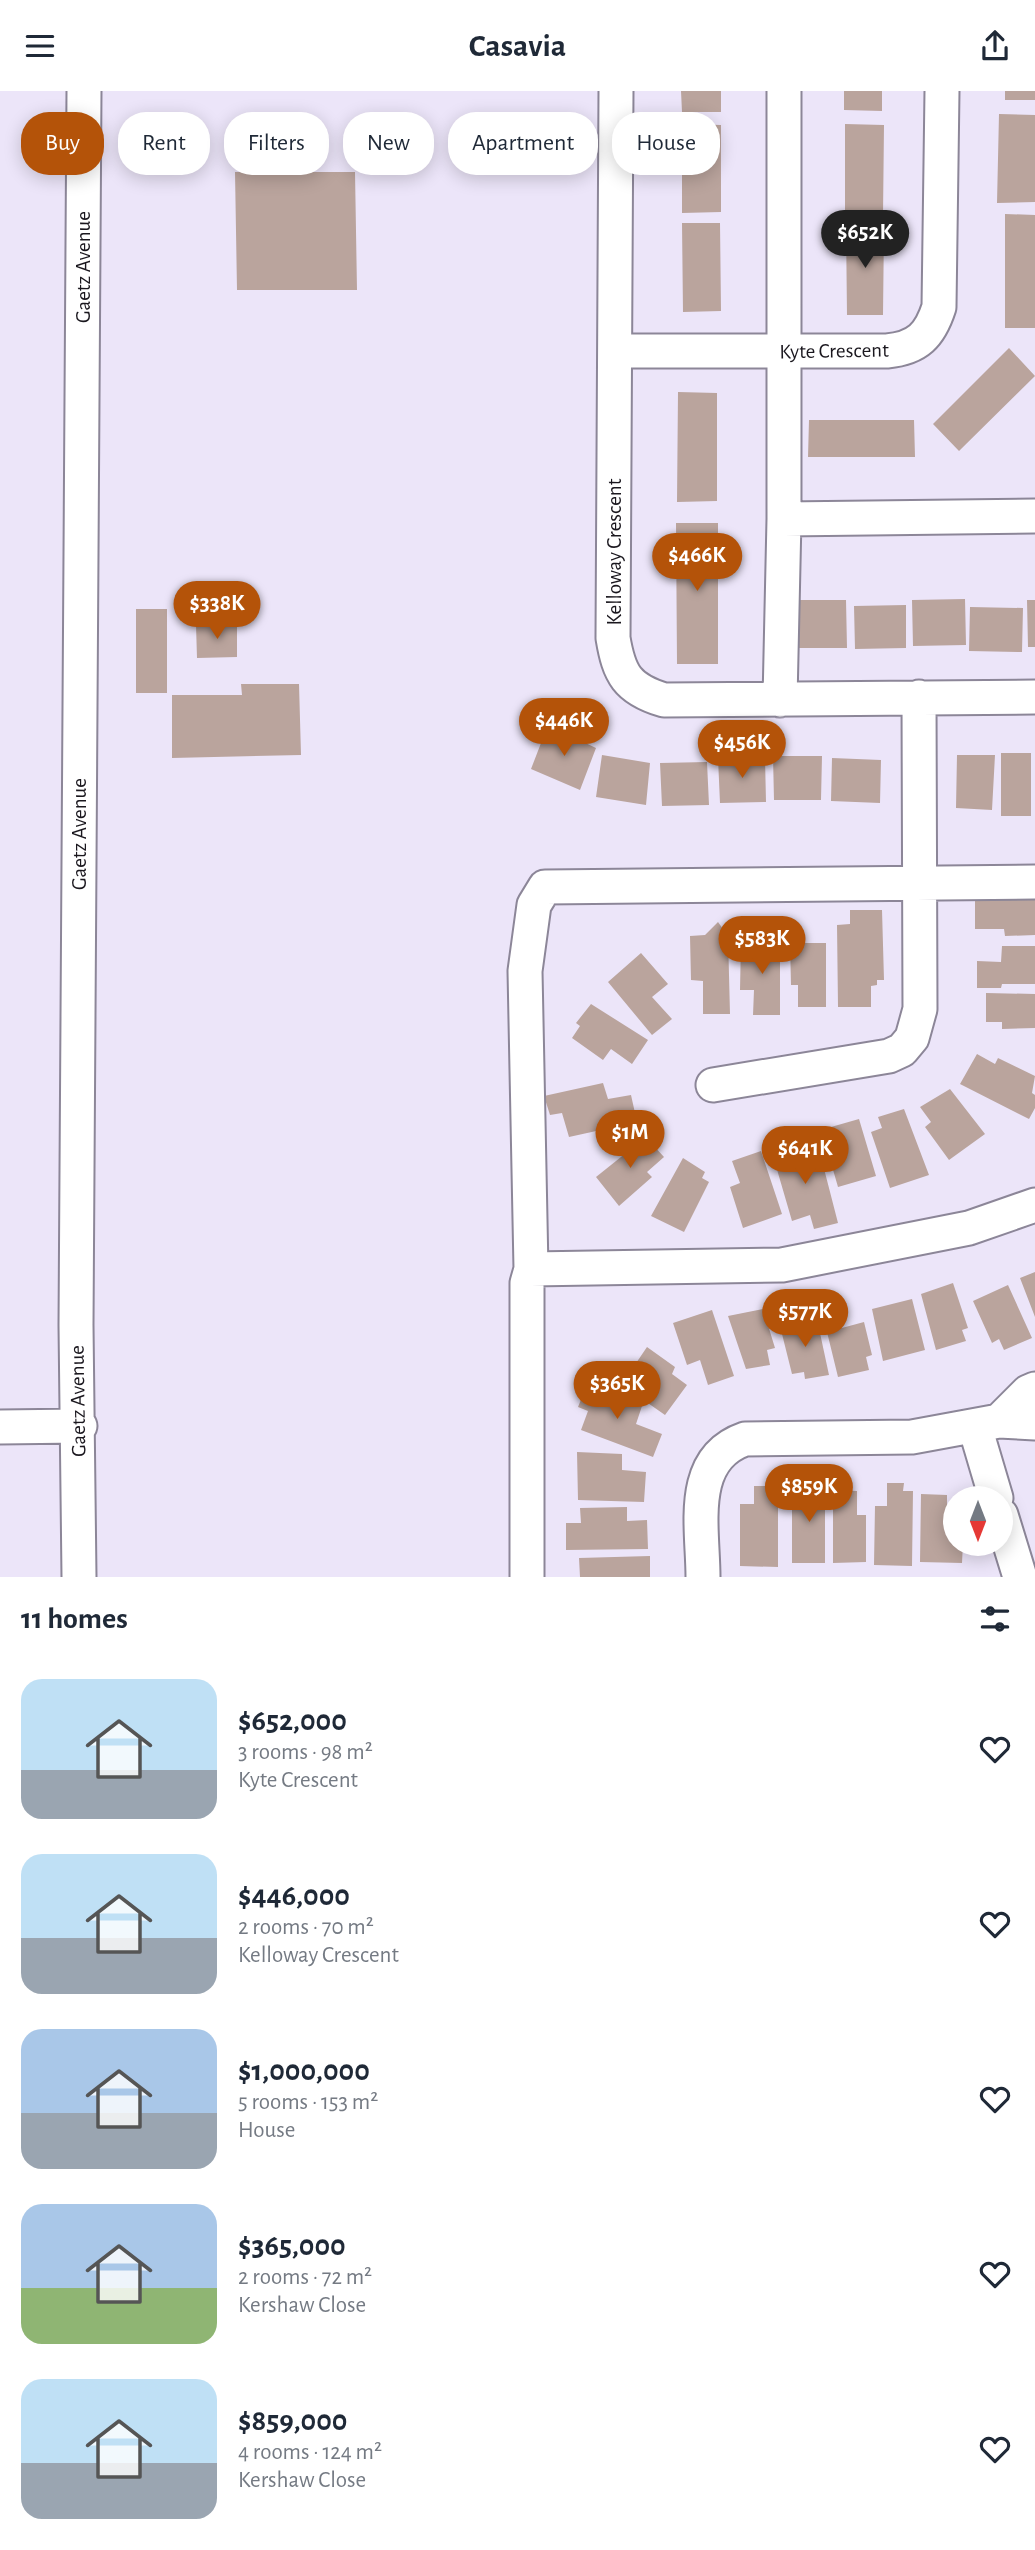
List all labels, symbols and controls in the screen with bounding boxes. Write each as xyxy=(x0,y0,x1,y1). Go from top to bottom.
icon: menu xyxy=(21,27,59,65)
icon: share xyxy=(976,27,1014,65)
text: Casavia xyxy=(469,30,566,62)
chip: Buy xyxy=(21,112,104,175)
chip: Rent xyxy=(118,112,210,175)
chip: Filters xyxy=(224,112,329,175)
chip: New xyxy=(343,112,434,175)
chip: Apartment xyxy=(448,112,598,175)
chip: House xyxy=(612,112,720,175)
street label: Gaetz Avenue xyxy=(73,211,94,323)
pin: $652K xyxy=(816,211,914,270)
text: $652K xyxy=(837,221,893,244)
street label: Kyte Crescent xyxy=(779,340,889,362)
street label: Kelloway Crescent xyxy=(604,478,625,625)
pin: $466K xyxy=(648,533,746,593)
text: $466K xyxy=(668,544,726,567)
pin: $338K xyxy=(168,581,266,641)
text: $338K xyxy=(190,592,244,615)
pin: $446K xyxy=(515,699,613,758)
text: $446K xyxy=(535,709,593,732)
pin: $456K xyxy=(693,721,791,780)
text: $456K xyxy=(714,731,770,754)
street label: Gaetz Avenue xyxy=(69,778,90,890)
pin: $583K xyxy=(713,917,811,976)
text: $583K xyxy=(735,927,789,950)
pin: $1M xyxy=(596,1111,664,1170)
text: $1M xyxy=(612,1121,648,1144)
pin: $641K xyxy=(756,1127,854,1186)
text: $641K xyxy=(778,1137,832,1160)
pin: $577K xyxy=(756,1289,854,1349)
text: $577K xyxy=(778,1300,832,1323)
street label: Gaetz Avenue xyxy=(67,1345,89,1457)
pin: $365K xyxy=(568,1361,666,1421)
text: $365K xyxy=(590,1372,644,1395)
pin: $859K xyxy=(760,1465,858,1524)
text: $859K xyxy=(781,1475,837,1498)
north arrow xyxy=(943,1486,1013,1556)
map controls xyxy=(943,1486,1013,1556)
icon: filters xyxy=(976,1600,1014,1638)
text: 11 homes xyxy=(21,1604,128,1634)
text: $652,000 xyxy=(238,1706,347,1736)
icon: home xyxy=(77,1707,161,1791)
icon: heart xyxy=(976,1730,1014,1768)
text: 3 rooms · 98 m² xyxy=(238,1741,373,1764)
text: Kyte Crescent xyxy=(238,1769,358,1792)
text: $446,000 xyxy=(238,1881,350,1911)
icon: home xyxy=(77,1882,161,1966)
icon: heart xyxy=(976,1905,1014,1943)
text: 2 rooms · 70 m² xyxy=(238,1916,374,1939)
text: Kelloway Crescent xyxy=(238,1944,399,1967)
text: $1,000,000 xyxy=(238,2056,370,2086)
icon: home xyxy=(77,2057,161,2141)
icon: heart xyxy=(976,2080,1014,2118)
text: 5 rooms · 153 m² xyxy=(238,2091,378,2114)
text: House xyxy=(238,2119,295,2142)
text: $365,000 xyxy=(238,2231,346,2261)
icon: home xyxy=(77,2232,161,2316)
icon: heart xyxy=(976,2255,1014,2293)
text: 2 rooms · 72 m² xyxy=(238,2266,372,2289)
text: Kershaw Close xyxy=(238,2294,366,2317)
text: $859,000 xyxy=(238,2406,348,2436)
icon: home xyxy=(77,2407,161,2491)
icon: heart xyxy=(976,2430,1014,2468)
text: 4 rooms · 124 m² xyxy=(238,2441,382,2464)
text: Kershaw Close xyxy=(238,2469,366,2492)

